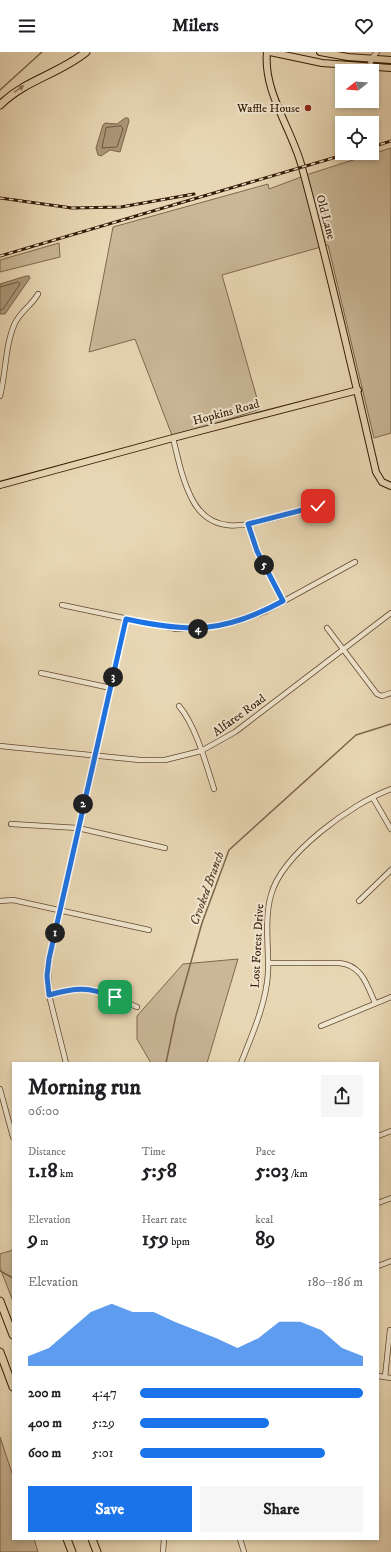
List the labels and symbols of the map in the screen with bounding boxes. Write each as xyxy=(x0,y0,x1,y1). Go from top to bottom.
north arrow xyxy=(335,64,379,108)
one-way arrow xyxy=(14,85,25,93)
place label: Waffle House xyxy=(236,101,300,116)
marker: Waffle House xyxy=(303,103,313,113)
street label: Old Lane xyxy=(312,193,339,241)
street label: Hopkins Road xyxy=(191,396,261,429)
pin xyxy=(301,489,335,523)
pin: 5 xyxy=(254,555,274,575)
pin: 4 xyxy=(188,619,208,639)
pin: 3 xyxy=(103,667,123,687)
street label: Alfaree Road xyxy=(210,691,269,740)
pin: 2 xyxy=(73,794,93,814)
water label: Crooked Branch xyxy=(186,849,228,927)
street label: Lost Forest Drive xyxy=(248,904,267,988)
pin: 1 xyxy=(45,923,65,943)
pin xyxy=(98,980,132,1014)

